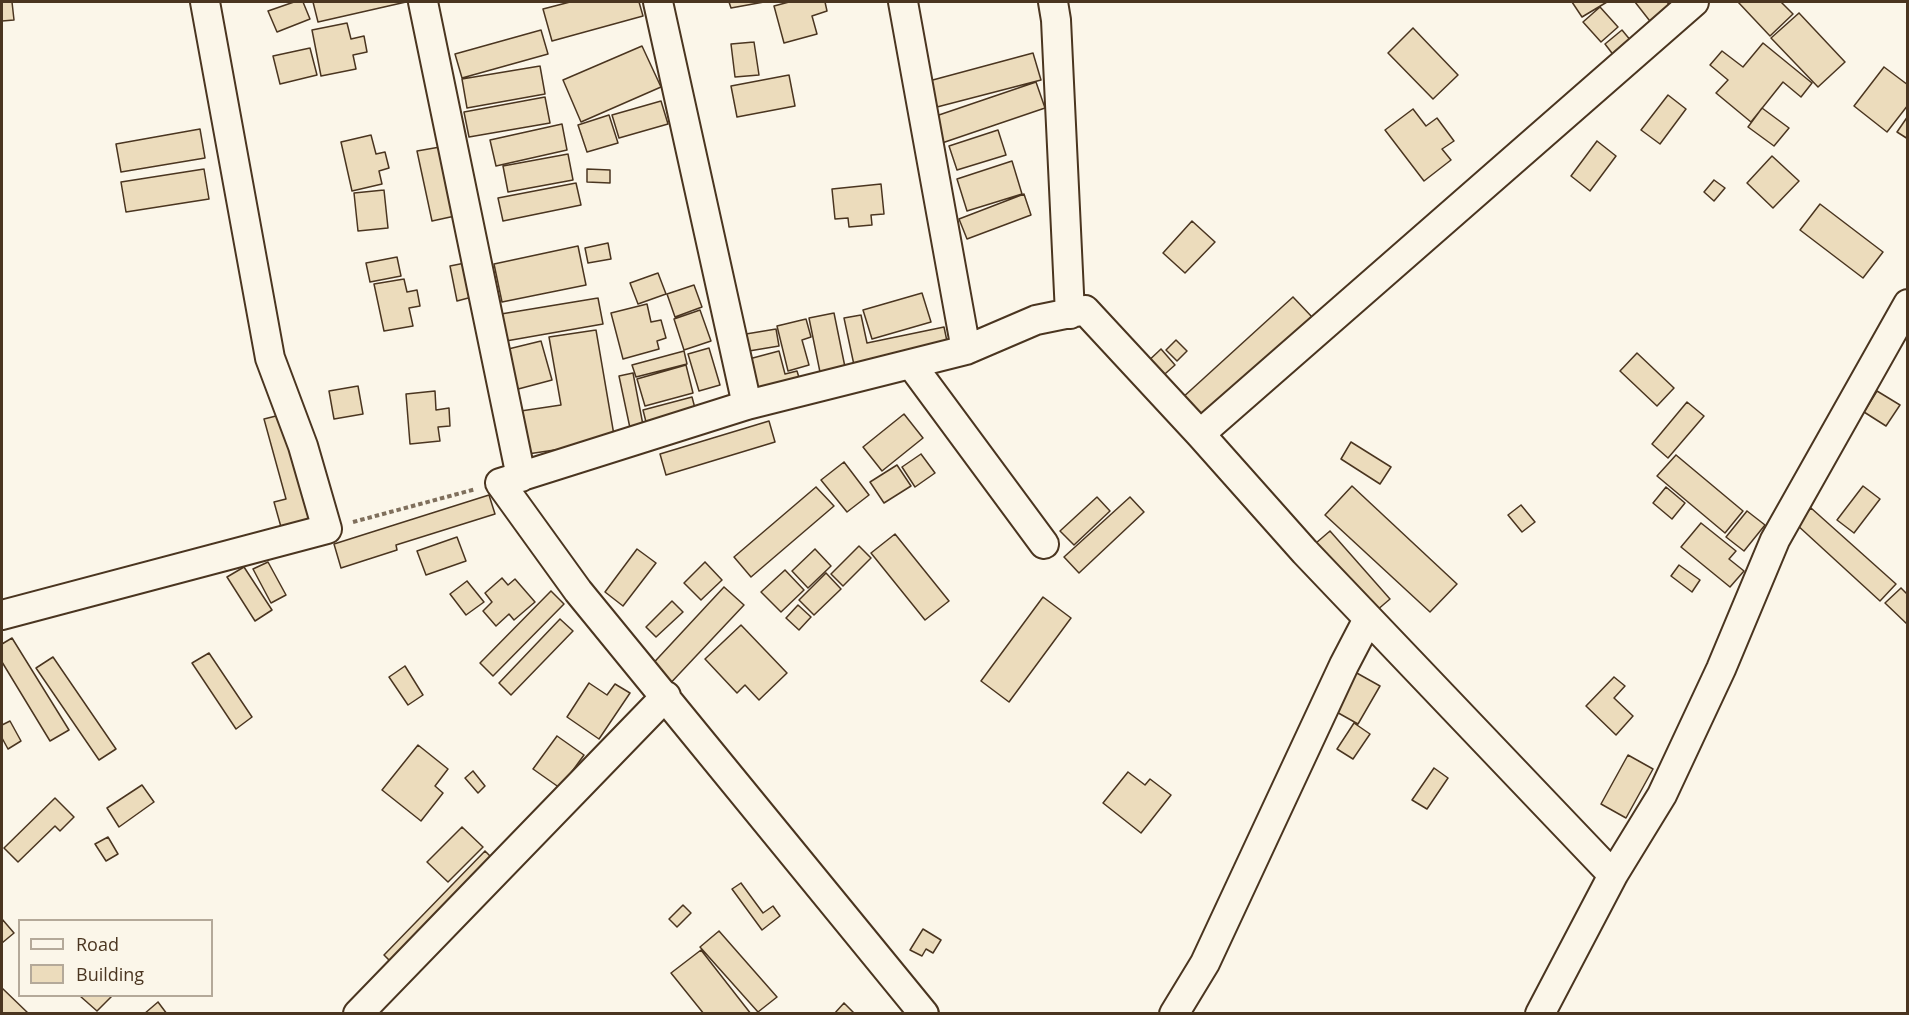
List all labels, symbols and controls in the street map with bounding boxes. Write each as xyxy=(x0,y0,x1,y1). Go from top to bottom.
legend xyxy=(18,919,213,997)
text: Road xyxy=(76,932,119,956)
text: Building xyxy=(76,962,144,986)

